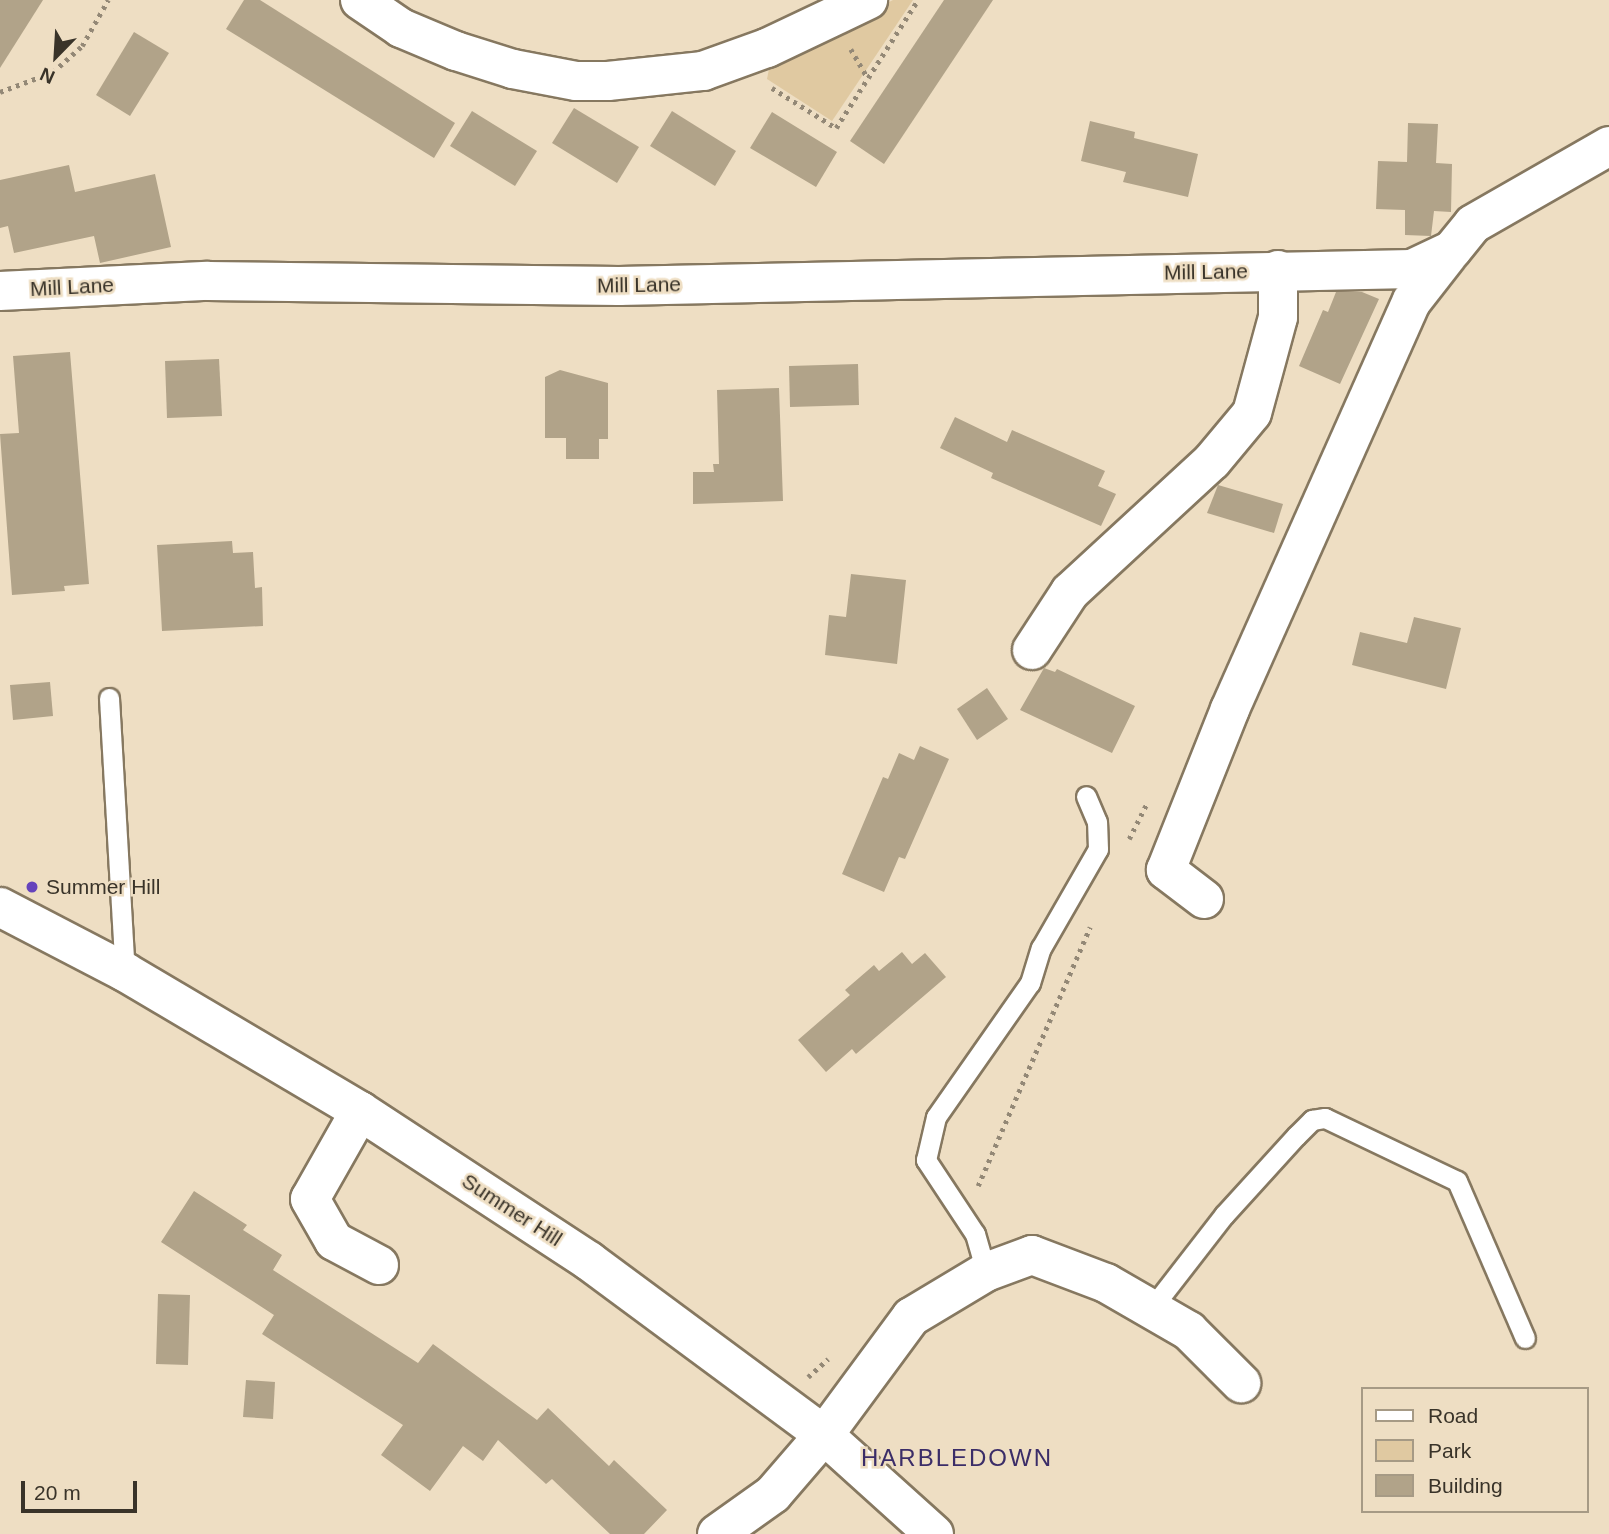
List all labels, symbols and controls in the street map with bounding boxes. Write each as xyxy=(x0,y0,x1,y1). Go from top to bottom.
north arrow xyxy=(21,21,91,91)
text: N xyxy=(37,63,58,88)
street label: Mill Lane xyxy=(1164,259,1248,285)
street label: Mill Lane xyxy=(29,272,115,302)
street label: Mill Lane xyxy=(597,272,681,298)
place label: Summer Hill xyxy=(46,874,160,900)
marker: Summer Hill xyxy=(24,879,40,895)
street label: Summer Hill xyxy=(457,1168,567,1252)
legend xyxy=(1360,1387,1588,1513)
text: Road xyxy=(1428,1404,1478,1427)
text: Park xyxy=(1428,1439,1471,1462)
district label: HARBLEDOWN xyxy=(862,1444,1052,1472)
scale bar xyxy=(24,1468,140,1512)
text: Building xyxy=(1428,1474,1503,1497)
text: 20 m xyxy=(34,1481,81,1504)

